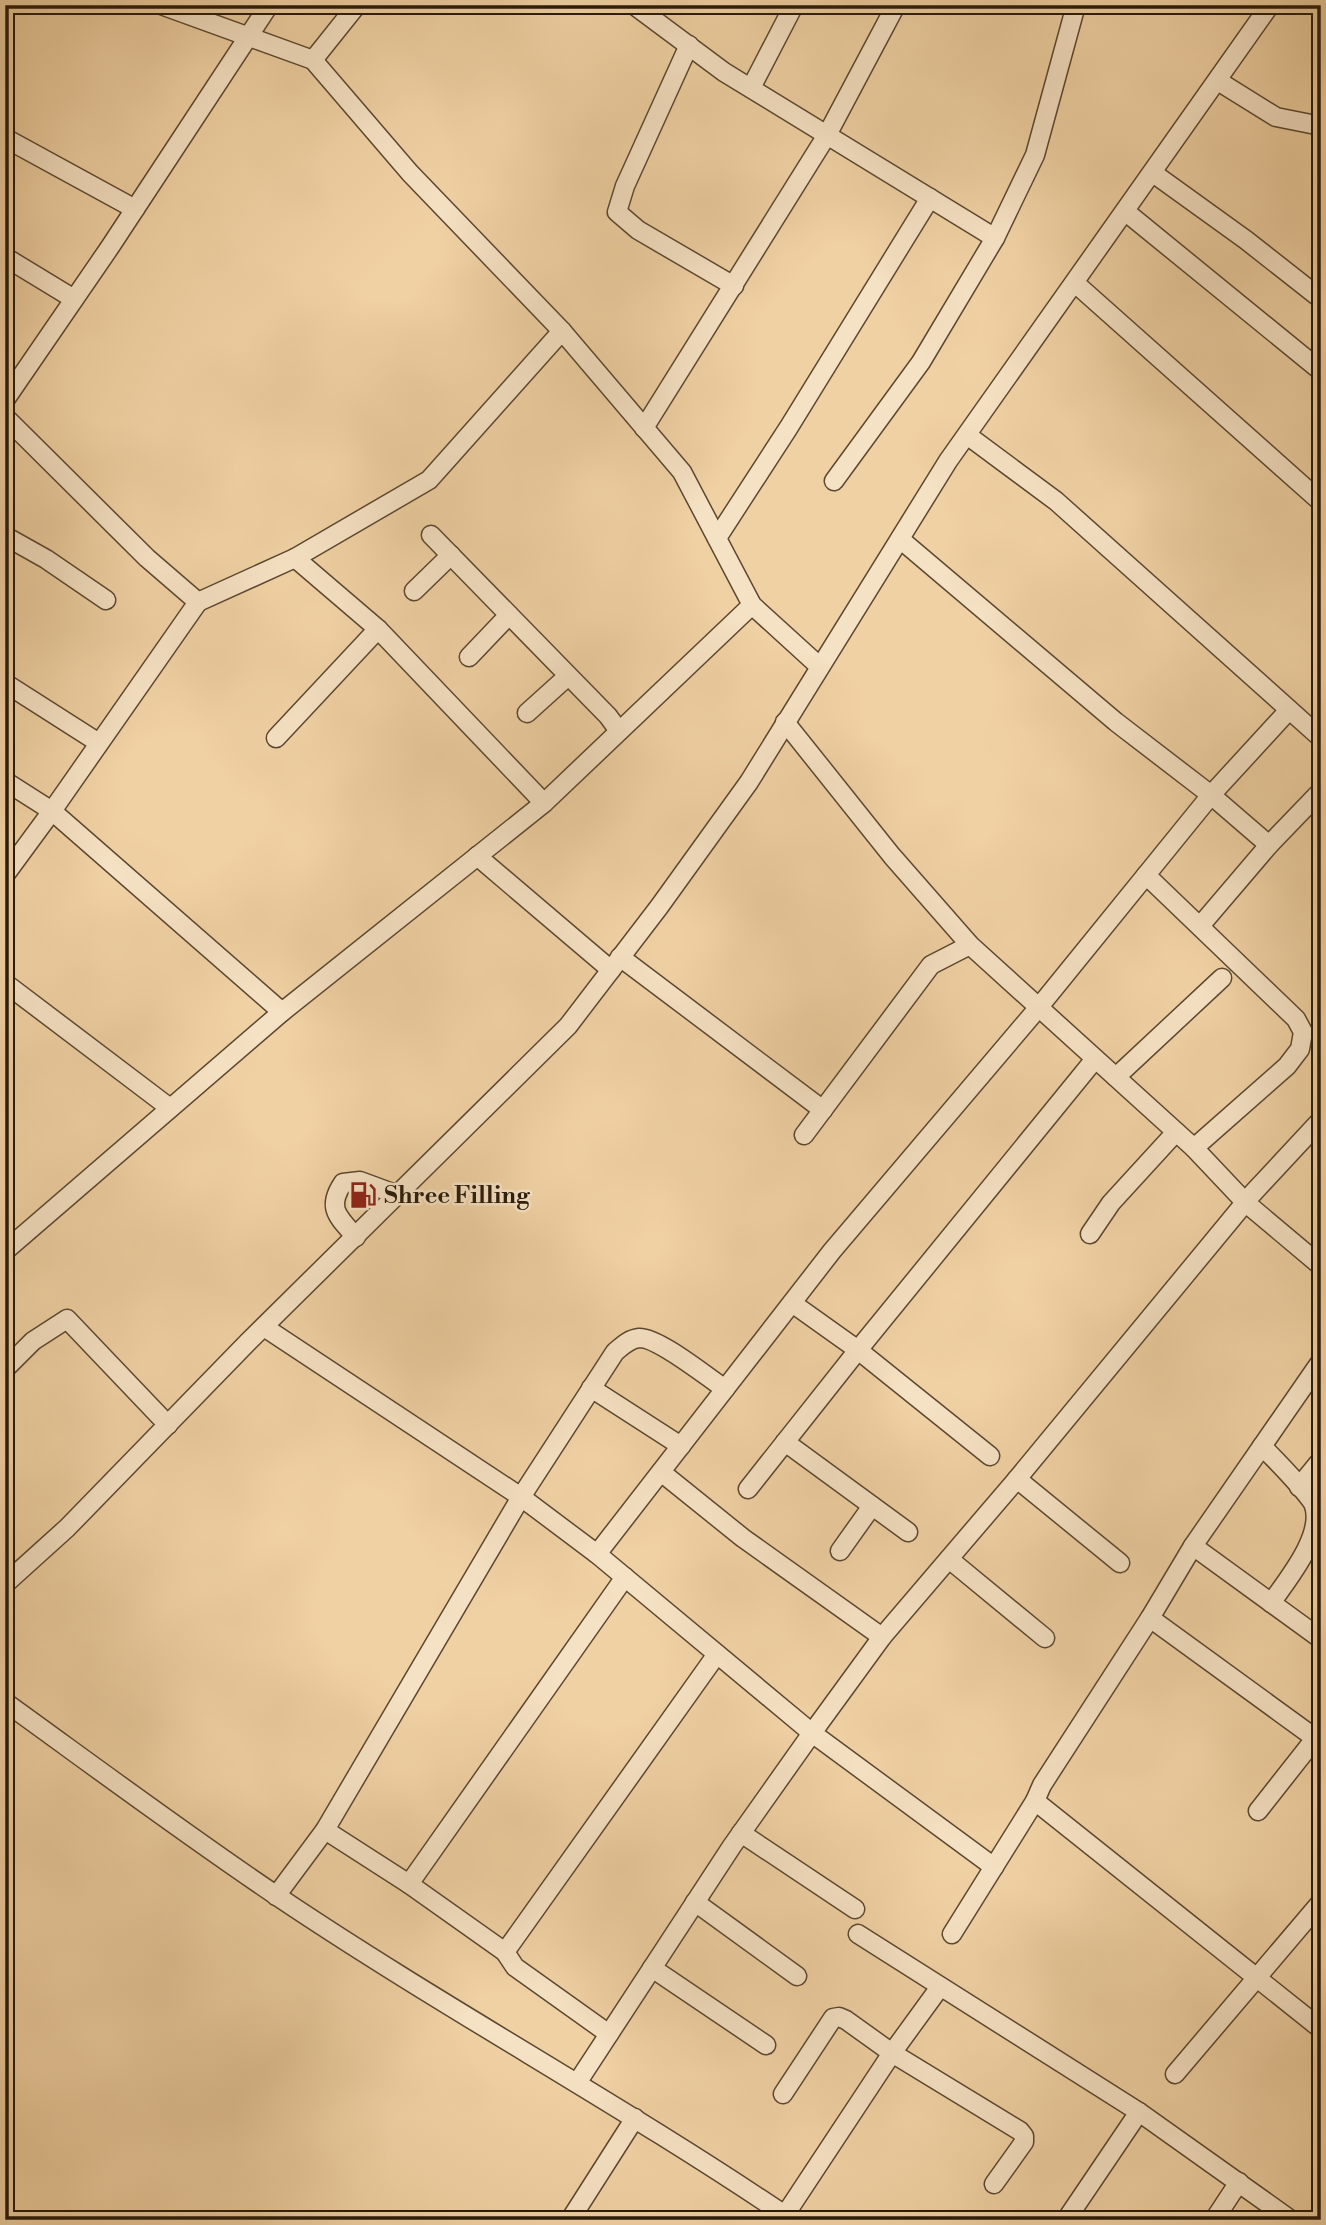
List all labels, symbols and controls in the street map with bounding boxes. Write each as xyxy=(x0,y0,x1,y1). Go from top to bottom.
fuel station icon: Shree Filling xyxy=(348,1180,378,1210)
place label: Shree Filling xyxy=(384,1181,531,1211)

